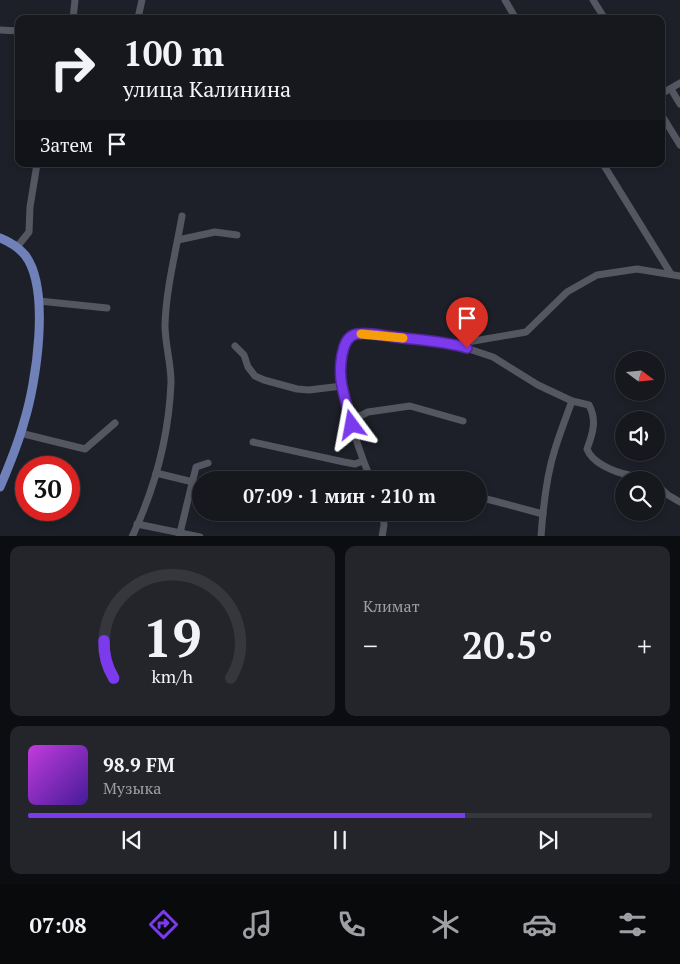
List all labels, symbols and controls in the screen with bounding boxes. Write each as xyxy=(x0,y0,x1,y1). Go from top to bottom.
text: 100 m xyxy=(123,30,224,76)
icon: right xyxy=(40,35,105,100)
text: улица Калинина xyxy=(123,74,291,103)
icon: arrive xyxy=(103,130,131,158)
text: Затем xyxy=(40,132,93,157)
pin xyxy=(446,297,488,348)
icon: arrive xyxy=(453,304,481,332)
north arrow xyxy=(615,351,665,401)
map controls xyxy=(615,351,665,521)
position arrow xyxy=(325,398,377,450)
button: sound xyxy=(615,411,665,461)
speed limit sign: 30 xyxy=(15,456,80,521)
button: search xyxy=(615,471,665,521)
text: 07:09 · 1 мин · 210 m xyxy=(243,483,436,508)
text: Климат xyxy=(363,595,420,617)
text: 19 xyxy=(143,603,202,672)
text: 20.5° xyxy=(462,620,553,670)
text: − xyxy=(363,627,378,664)
text: + xyxy=(637,627,652,664)
text: km/h xyxy=(152,664,194,688)
text: 98.9 FM xyxy=(103,752,175,777)
text: Музыка xyxy=(103,777,161,799)
icon: previous xyxy=(118,826,146,854)
icon: pause xyxy=(326,826,354,854)
icon: next xyxy=(534,826,562,854)
icon: directions xyxy=(146,907,181,942)
icon: music xyxy=(240,907,275,942)
icon: phone xyxy=(334,907,369,942)
icon: climate xyxy=(428,907,463,942)
icon: car xyxy=(522,907,557,942)
icon: filters xyxy=(615,907,650,942)
text: 07:08 xyxy=(29,910,87,939)

